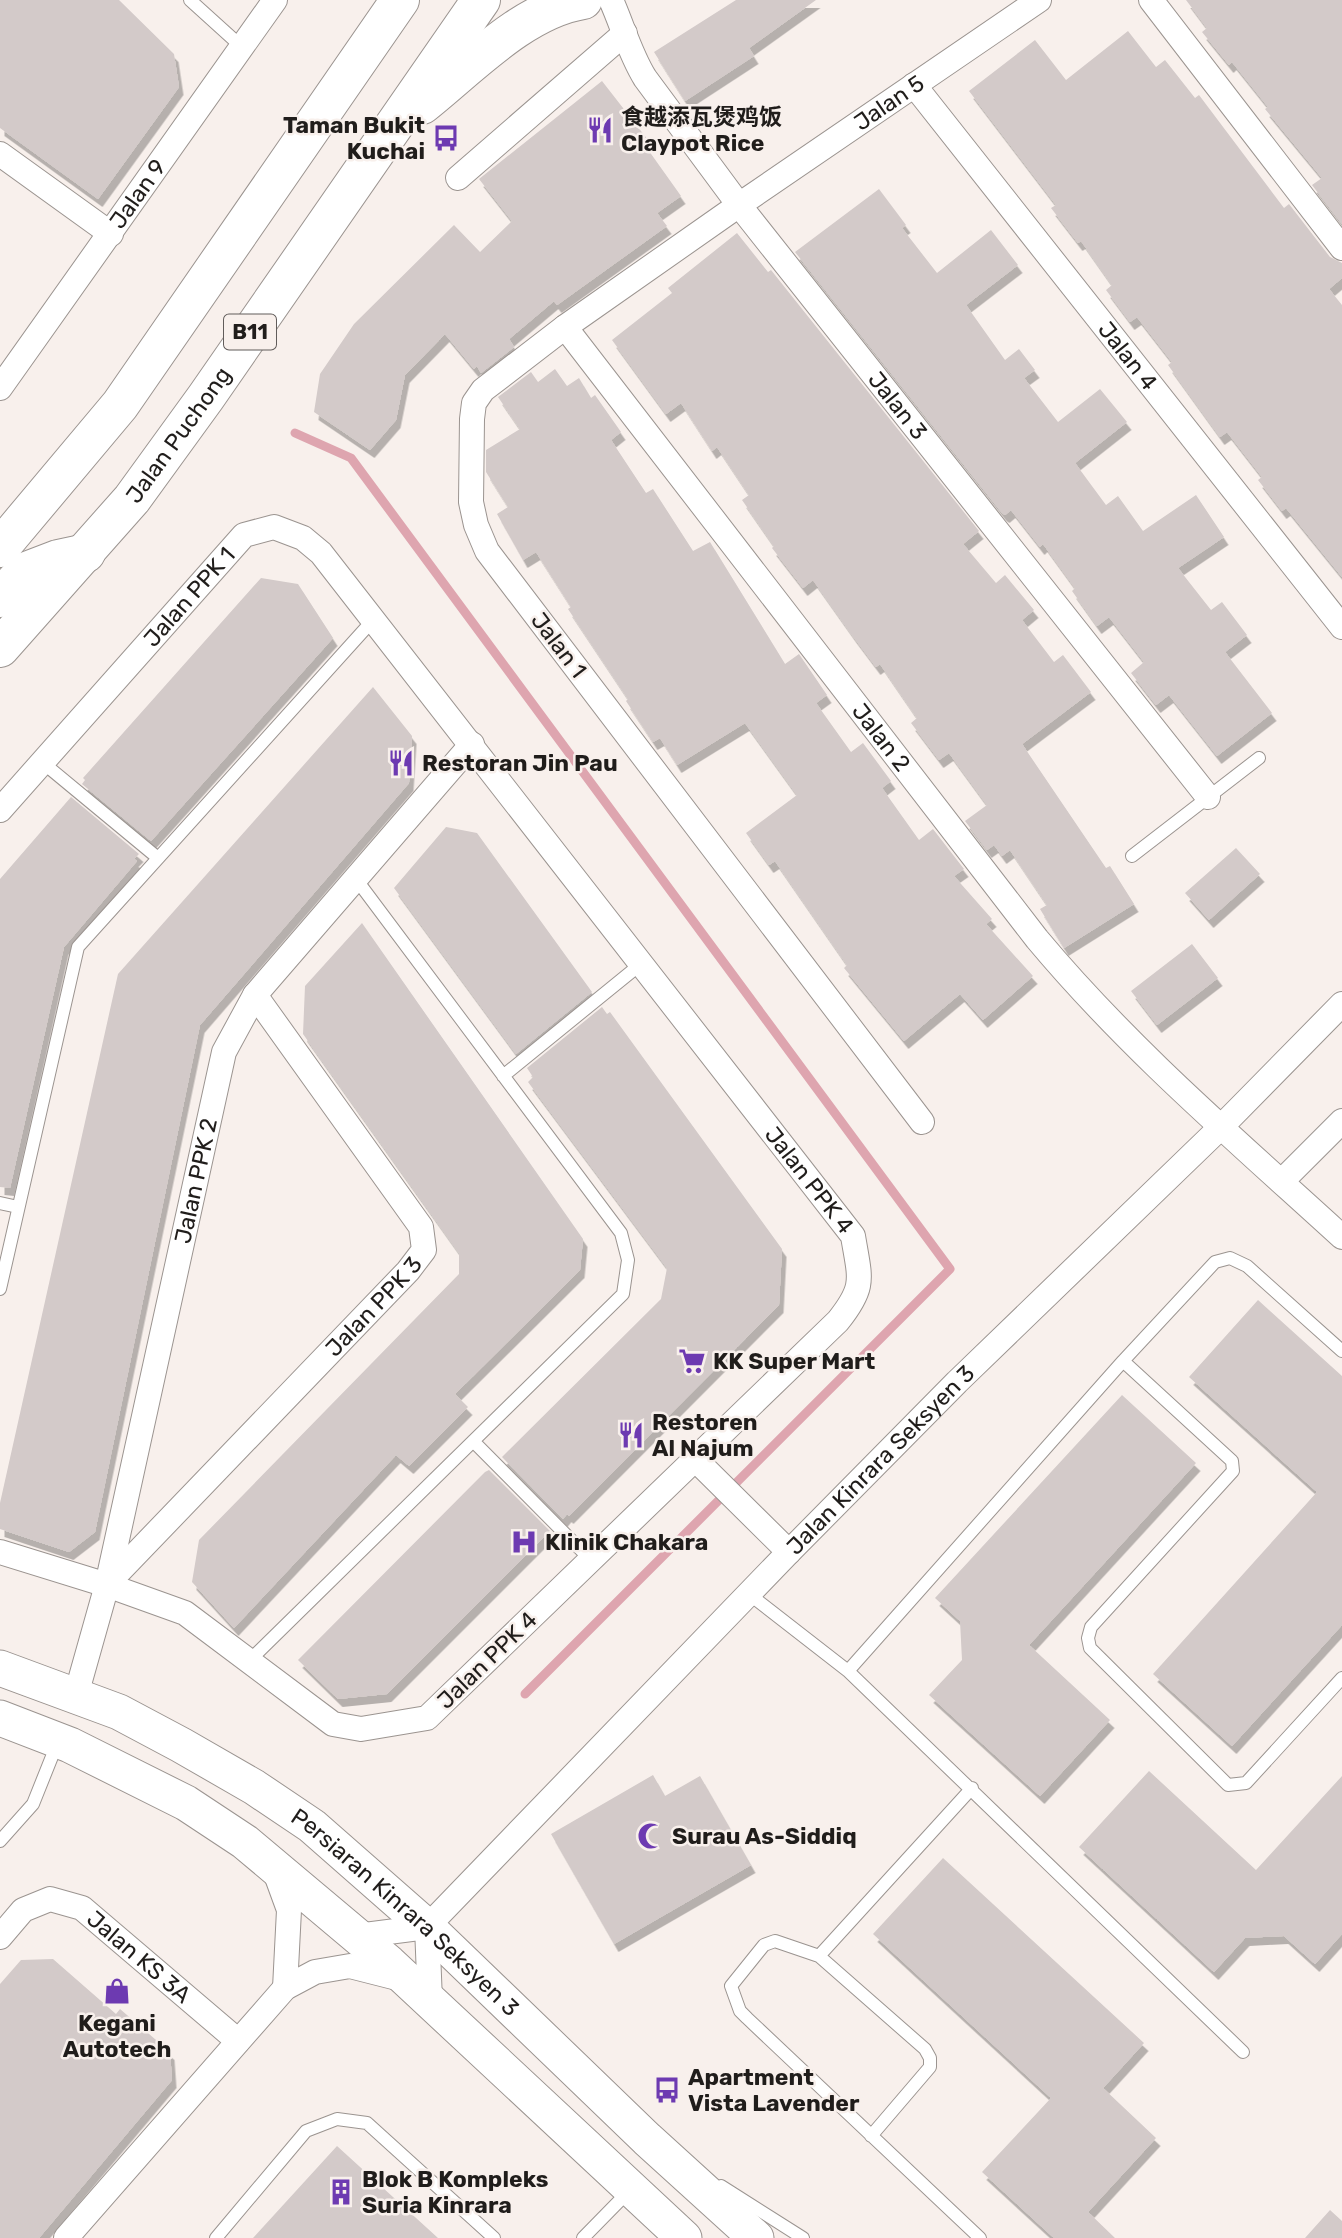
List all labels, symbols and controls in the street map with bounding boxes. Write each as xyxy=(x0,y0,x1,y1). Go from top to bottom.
street label: Jalan 5 xyxy=(848,69,929,136)
place label: 食越添瓦煲鸡饭 Claypot Rice xyxy=(621,103,782,157)
place label: Taman Bukit Kuchai xyxy=(283,111,425,165)
restaurant icon: 食越添瓦煲鸡饭 Claypot Rice xyxy=(585,115,615,145)
bus stop icon: Taman Bukit Kuchai xyxy=(431,123,461,153)
street label: Jalan 9 xyxy=(103,154,172,234)
road number: B11 xyxy=(224,314,276,350)
street label: Jalan 4 xyxy=(1092,316,1163,396)
street label: Jalan Puchong xyxy=(120,361,237,509)
street label: Jalan 3 xyxy=(862,366,933,445)
street label: Jalan PPK 1 xyxy=(138,541,241,652)
street label: Jalan 1 xyxy=(525,607,593,683)
street label: Jalan 2 xyxy=(846,698,916,777)
restaurant icon: Restoran Jin Pau xyxy=(386,748,416,778)
place label: Restoran Jin Pau xyxy=(422,749,618,777)
street label: Jalan PPK 2 xyxy=(168,1116,223,1246)
street label: Jalan PPK 4 xyxy=(759,1121,860,1239)
street label: Jalan PPK 3 xyxy=(320,1251,428,1362)
supermarket icon: KK Super Mart xyxy=(677,1346,707,1376)
place label: KK Super Mart xyxy=(713,1347,875,1375)
street label: Jalan Kinrara Seksyen 3 xyxy=(781,1359,980,1560)
place label: Restoren Al Najum xyxy=(652,1408,758,1462)
restaurant icon: Restoren Al Najum xyxy=(616,1420,646,1450)
hospital icon: Klinik Chakara xyxy=(509,1527,539,1557)
place label: Klinik Chakara xyxy=(545,1528,708,1556)
street label: Jalan PPK 4 xyxy=(431,1605,543,1715)
street label: Persiaran Kinrara Seksyen 3 xyxy=(286,1802,525,2022)
mosque icon: Surau As-Siddiq xyxy=(636,1821,666,1851)
place label: Surau As-Siddiq xyxy=(672,1822,857,1850)
street label: Jalan KS 3A xyxy=(81,1905,197,2009)
shop icon: Kegani Autotech xyxy=(102,1976,132,2006)
place label: Kegani Autotech xyxy=(63,2009,171,2063)
place label: Apartment Vista Lavender xyxy=(688,2063,860,2117)
bus stop icon: Apartment Vista Lavender xyxy=(652,2075,682,2105)
place label: Blok B Kompleks Suria Kinrara xyxy=(362,2165,549,2219)
building icon: Blok B Kompleks Suria Kinrara xyxy=(326,2177,356,2207)

